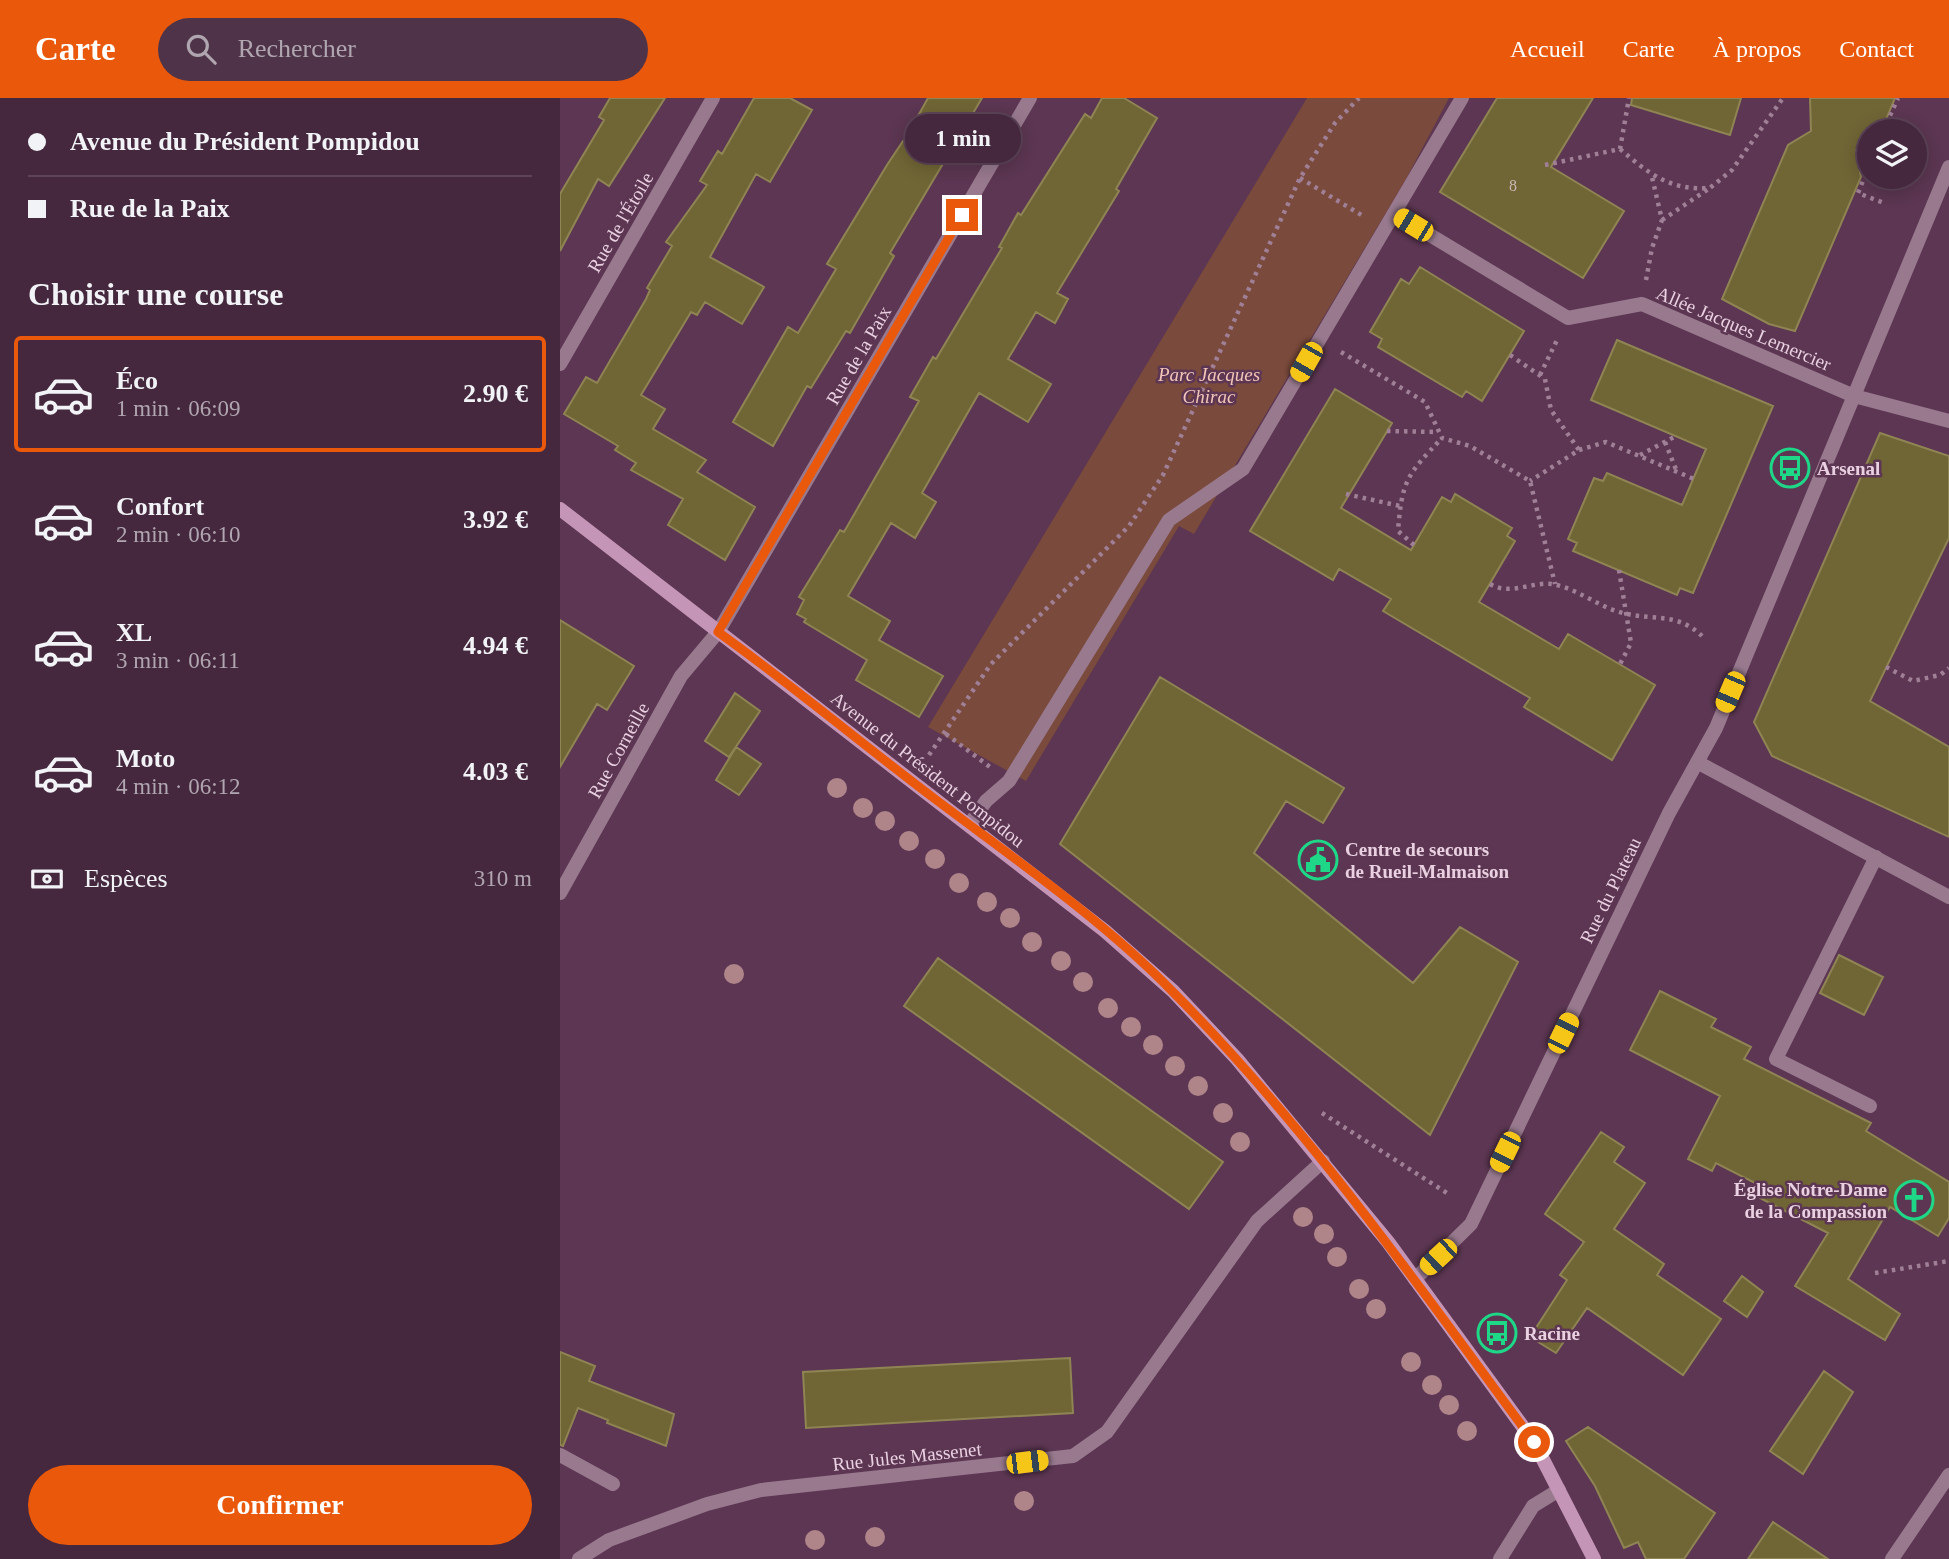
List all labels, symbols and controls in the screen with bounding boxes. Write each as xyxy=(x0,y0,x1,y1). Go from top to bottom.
search box xyxy=(158,18,648,81)
icon: search xyxy=(182,30,220,68)
text: Carte xyxy=(35,31,116,67)
text: Rechercher xyxy=(238,34,356,63)
text: Accueil xyxy=(1510,36,1585,62)
text: Carte xyxy=(1623,36,1675,62)
text: À propos xyxy=(1713,36,1801,62)
text: Contact xyxy=(1839,36,1914,62)
callout: 1 min xyxy=(904,114,1020,162)
map controls xyxy=(1857,119,1927,189)
button: layers xyxy=(1857,119,1927,189)
text: 1 min xyxy=(935,126,991,151)
text: Avenue du Président Pompidou xyxy=(70,127,420,156)
street label: Rue de l'Étoile xyxy=(583,168,658,276)
house number: 8 xyxy=(1509,177,1517,194)
text: Rue de la Paix xyxy=(70,194,230,223)
route end xyxy=(946,199,978,231)
car xyxy=(1390,205,1437,245)
text: Choisir une course xyxy=(28,276,283,312)
street label: Allée Jacques Lemercier xyxy=(1653,282,1835,375)
street label: Rue de la Paix xyxy=(822,302,895,408)
car xyxy=(1287,339,1326,385)
icon: car xyxy=(32,363,95,426)
park label: Parc Jacques Chirac xyxy=(1157,364,1260,407)
text: Éco xyxy=(116,366,158,395)
text: 2.90 € xyxy=(463,379,528,408)
text: 1 min · 06:09 xyxy=(116,396,241,421)
bus stop icon: Arsenal xyxy=(1769,447,1811,489)
place label: Arsenal xyxy=(1817,458,1880,479)
icon: car xyxy=(32,489,95,552)
text: Confort xyxy=(116,492,204,521)
text: 3.92 € xyxy=(463,505,528,534)
text: 2 min · 06:10 xyxy=(116,522,241,547)
icon: car xyxy=(32,615,95,678)
text: XL xyxy=(116,618,152,647)
text: 4.94 € xyxy=(463,631,528,660)
text: 3 min · 06:11 xyxy=(116,648,240,673)
car xyxy=(1713,669,1748,715)
street label: Avenue du Président Pompidou xyxy=(827,687,1029,852)
street label: Rue Corneille xyxy=(584,699,653,802)
icon: car xyxy=(32,741,95,804)
text: Moto xyxy=(116,744,175,773)
text: 4.03 € xyxy=(463,757,528,786)
text: 4 min · 06:12 xyxy=(116,774,241,799)
street label: Rue du Plateau xyxy=(1576,833,1645,947)
public building icon: Centre de secours de Rueil-Malmaison xyxy=(1297,839,1339,881)
place label: Centre de secours de Rueil-Malmaison xyxy=(1345,839,1510,882)
icon: cash xyxy=(28,860,66,898)
text: Espèces xyxy=(84,864,168,893)
text: 310 m xyxy=(474,866,532,891)
car xyxy=(1545,1010,1582,1056)
car xyxy=(1487,1129,1524,1175)
place label: Église Notre-Dame de la Compassion xyxy=(1734,1179,1887,1222)
church icon: Église Notre-Dame de la Compassion xyxy=(1893,1179,1935,1221)
car xyxy=(1416,1235,1461,1279)
bus stop icon: Racine xyxy=(1476,1312,1518,1354)
place label: Racine xyxy=(1524,1323,1580,1344)
route start xyxy=(1518,1426,1550,1458)
street label: Rue Jules Massenet xyxy=(831,1438,983,1475)
car xyxy=(1005,1449,1050,1475)
button: Confirmer xyxy=(28,1465,532,1545)

